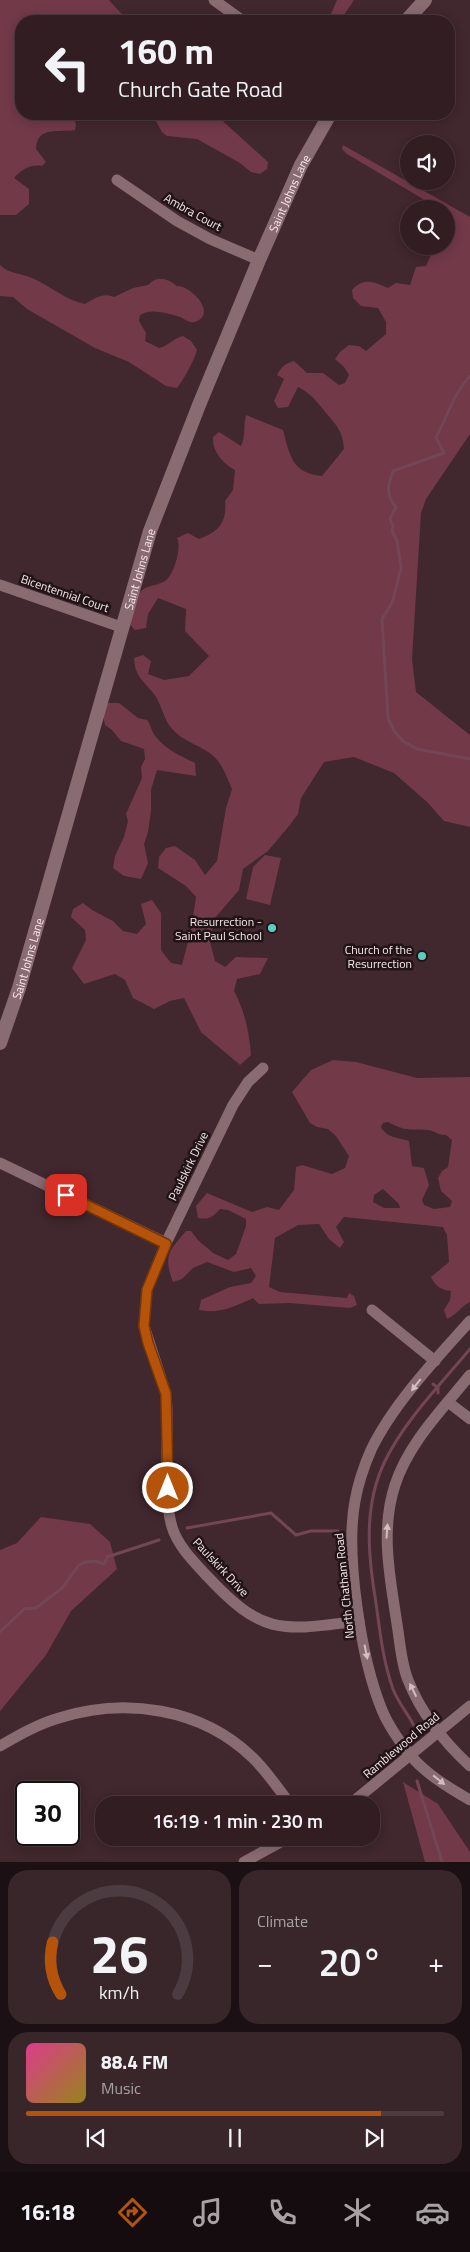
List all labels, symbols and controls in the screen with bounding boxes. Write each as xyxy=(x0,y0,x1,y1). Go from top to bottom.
text: 160 m xyxy=(118,24,214,78)
icon: left xyxy=(35,35,100,100)
text: Church Gate Road xyxy=(118,72,283,106)
map controls xyxy=(400,135,455,255)
button: sound xyxy=(400,135,455,190)
street label: Saint Johns Lane xyxy=(263,151,315,235)
street label: Ambra Court xyxy=(161,188,226,236)
button: search xyxy=(400,200,455,255)
street label: Saint Johns Lane xyxy=(118,526,160,612)
street label: Bicentennial Court xyxy=(18,569,112,617)
place label: Resurrection - Saint Paul School xyxy=(175,912,262,945)
street label: Saint Johns Lane xyxy=(6,916,48,1002)
marker: Resurrection - Saint Paul School xyxy=(266,922,278,934)
place label: Church of the Resurrection xyxy=(345,940,412,973)
marker: Church of the Resurrection xyxy=(416,950,428,962)
street label: Paulskirk Drive xyxy=(163,1128,213,1204)
pin xyxy=(45,1174,87,1216)
icon: arrive xyxy=(52,1181,80,1209)
one-way arrow xyxy=(411,1378,422,1391)
position arrow xyxy=(141,1461,193,1513)
one-way arrow xyxy=(383,1522,391,1538)
street label: North Chatham Road xyxy=(329,1532,359,1640)
street label: Paulskirk Drive xyxy=(188,1533,254,1601)
one-way arrow xyxy=(362,1644,370,1660)
one-way arrow xyxy=(409,1683,417,1697)
street label: Ramblewood Road xyxy=(358,1707,444,1783)
one-way arrow xyxy=(432,1775,445,1785)
speed limit sign: 30 xyxy=(15,1781,80,1846)
text: 16:19 · 1 min · 230 m xyxy=(152,1806,323,1835)
text: Climate xyxy=(257,1909,308,1933)
text: 26 xyxy=(90,1914,149,1993)
text: 20° xyxy=(319,1933,382,1991)
text: − xyxy=(257,1941,273,1984)
text: + xyxy=(428,1941,444,1984)
text: km/h xyxy=(99,1979,140,2006)
text: 88.4 FM xyxy=(101,2047,168,2076)
text: Music xyxy=(101,2076,141,2100)
icon: previous xyxy=(82,2124,110,2152)
icon: pause xyxy=(221,2124,249,2152)
icon: next xyxy=(360,2124,388,2152)
text: 16:18 xyxy=(20,2195,75,2229)
icon: directions xyxy=(115,2195,150,2230)
icon: music xyxy=(190,2195,225,2230)
icon: phone xyxy=(265,2195,300,2230)
icon: climate xyxy=(340,2195,375,2230)
icon: car xyxy=(415,2195,450,2230)

